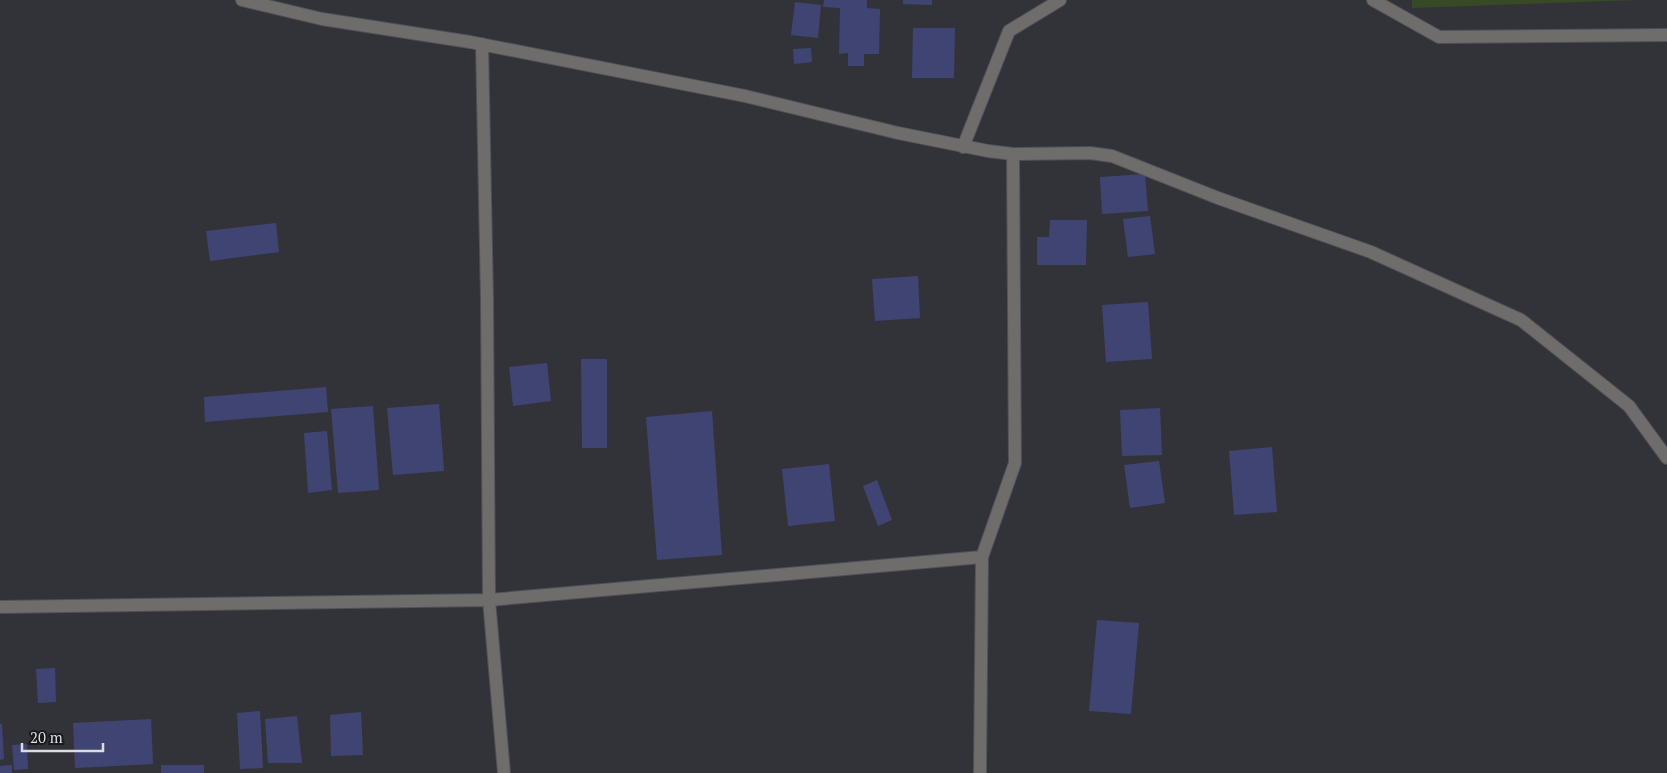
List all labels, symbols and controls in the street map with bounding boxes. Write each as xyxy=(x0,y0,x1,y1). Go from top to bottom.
scale bar xyxy=(22,720,104,752)
text: 20 m xyxy=(30,727,63,747)

